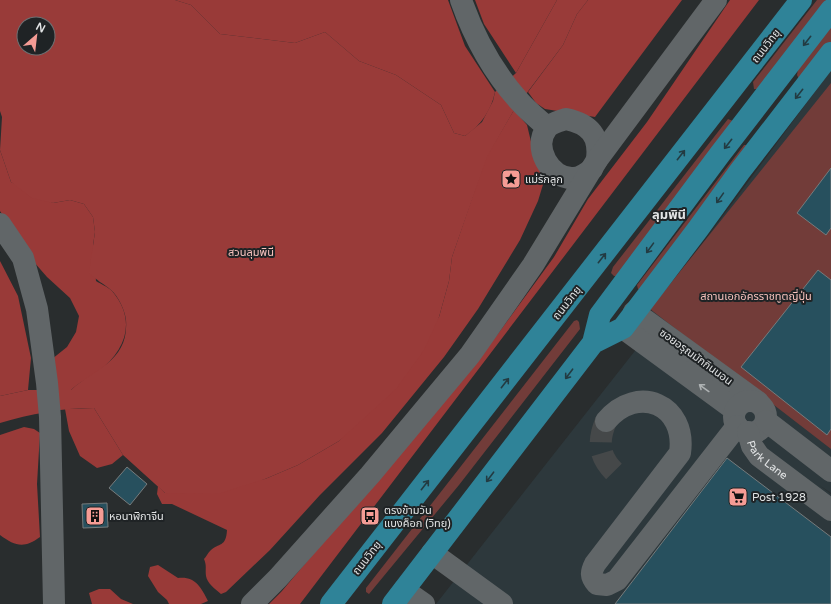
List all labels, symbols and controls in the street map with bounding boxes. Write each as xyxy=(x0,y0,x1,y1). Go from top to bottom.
north arrow xyxy=(16,16,56,56)
text: N xyxy=(34,20,47,35)
street label: ถนนวิทยุ xyxy=(749,27,783,65)
one-way arrow xyxy=(803,35,811,46)
one-way arrow xyxy=(794,89,803,100)
one-way arrow xyxy=(723,138,732,149)
one-way arrow xyxy=(677,150,686,161)
place icon: แม่รักลูก xyxy=(500,168,522,190)
place label: แม่รักลูก xyxy=(525,173,563,186)
one-way arrow xyxy=(716,193,724,204)
district label: ลุมพินี xyxy=(652,207,686,223)
one-way arrow xyxy=(646,243,654,254)
park label: สวนลุมพินี xyxy=(228,246,274,259)
one-way arrow xyxy=(598,253,606,264)
street label: ถนนวิทยุ xyxy=(550,284,584,322)
park label: สถานเอกอัครราชทูตญี่ปุ่น xyxy=(700,288,812,303)
street label: ซอยอรุณมักกินนอน xyxy=(657,326,735,388)
one-way arrow xyxy=(565,368,574,379)
one-way arrow xyxy=(500,377,509,388)
one-way arrow xyxy=(698,383,709,392)
street label: Park Lane xyxy=(744,439,790,482)
one-way arrow xyxy=(486,472,495,483)
one-way arrow xyxy=(420,480,429,491)
supermarket icon: Post 1928 xyxy=(727,486,749,508)
place label: Post 1928 xyxy=(752,491,806,504)
place label: ตรงข้ามวัน แบงค็อก (วิทยุ) xyxy=(384,504,451,530)
building icon: หอนาฬิกาจีน xyxy=(84,505,106,527)
bus stop icon: ตรงข้ามวัน แบงค็อก (วิทยุ) xyxy=(359,505,381,527)
place label: หอนาฬิกาจีน xyxy=(109,510,164,523)
street label: ถนนวิทยุ xyxy=(350,539,384,577)

